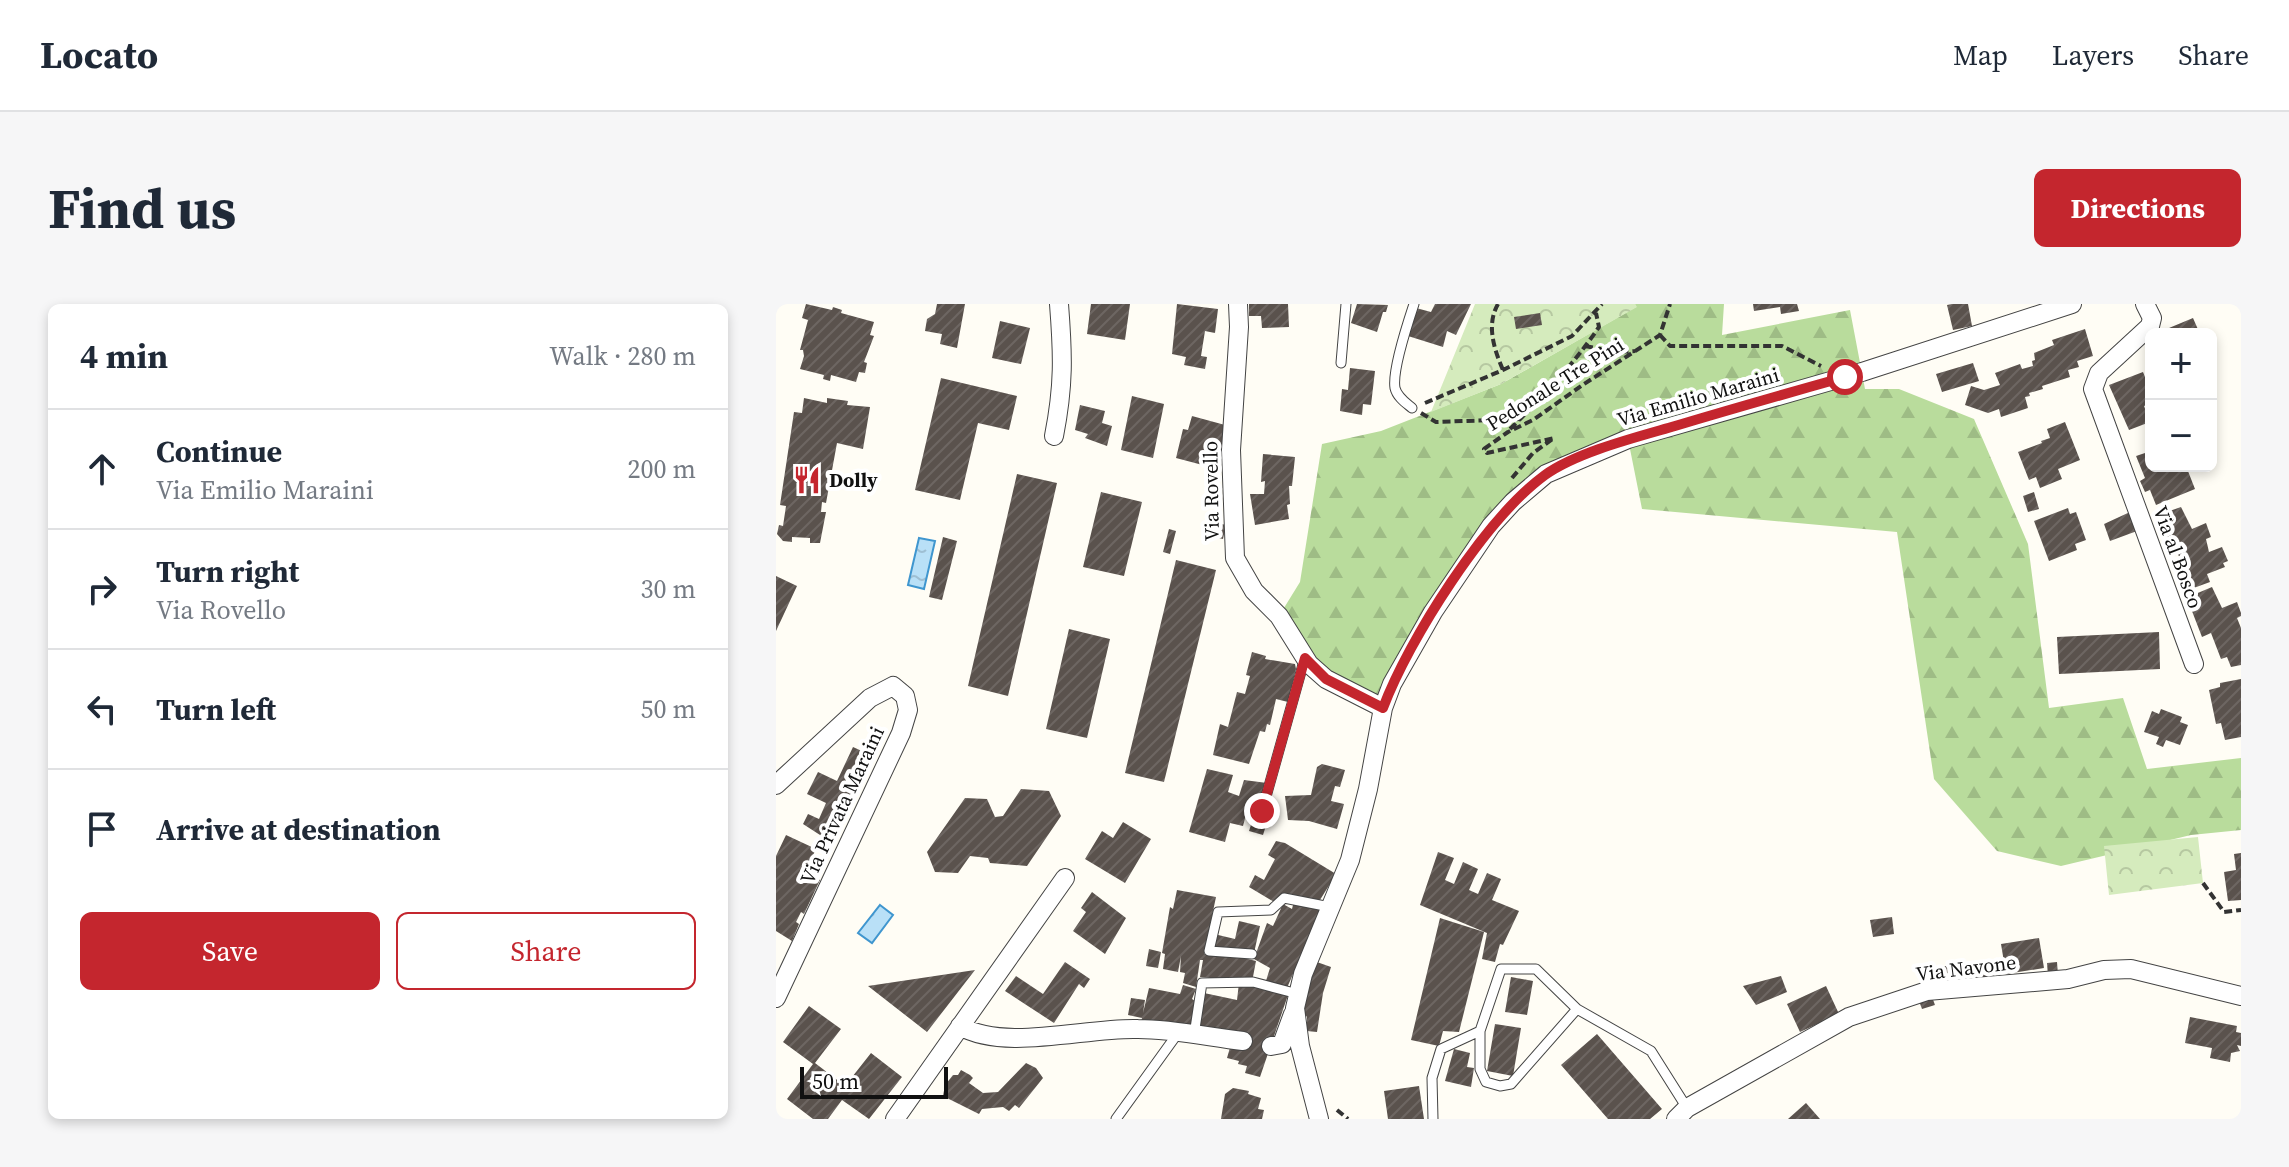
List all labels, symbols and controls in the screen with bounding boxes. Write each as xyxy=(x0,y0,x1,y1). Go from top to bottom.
text: Locato xyxy=(40,29,158,81)
text: Map xyxy=(1953,36,2008,74)
text: Layers xyxy=(2052,36,2134,74)
text: Share xyxy=(2178,36,2249,74)
button: Directions xyxy=(2034,169,2241,247)
text: Find us xyxy=(48,170,236,247)
map controls xyxy=(2145,328,2217,472)
button: + xyxy=(2145,328,2217,400)
street label: Pedonale Tre Pini xyxy=(1481,330,1629,438)
text: 4 min xyxy=(80,333,168,379)
text: Walk · 280 m xyxy=(549,338,696,374)
route start xyxy=(1827,359,1863,395)
street label: Via Emilio Maraini xyxy=(1614,360,1782,434)
button: − xyxy=(2145,400,2217,472)
text: Continue xyxy=(156,431,282,472)
street label: Via Rovello xyxy=(1196,441,1226,541)
icon: ahead xyxy=(80,447,124,491)
text: 200 m xyxy=(628,451,696,487)
restaurant icon: Dolly xyxy=(792,465,822,495)
place label: Dolly xyxy=(829,466,878,494)
text: Via Emilio Maraini xyxy=(156,472,374,508)
street label: Via al Bosco xyxy=(2146,502,2210,612)
text: Turn right xyxy=(156,551,299,592)
icon: right xyxy=(80,567,124,611)
text: 30 m xyxy=(641,571,696,607)
text: Via Rovello xyxy=(156,592,286,628)
icon: left xyxy=(80,687,124,731)
text: Turn left xyxy=(156,689,276,730)
text: 50 m xyxy=(641,691,696,727)
street label: Via Privata Maraini xyxy=(793,722,891,888)
route end xyxy=(1244,793,1280,829)
icon: arrive xyxy=(80,807,124,851)
text: Arrive at destination xyxy=(156,809,441,850)
button: Save xyxy=(80,912,380,990)
button: Share xyxy=(396,912,696,990)
street label: Via Navone xyxy=(1914,948,2018,988)
scale bar xyxy=(800,1063,948,1099)
text: 50 m xyxy=(812,1066,859,1096)

